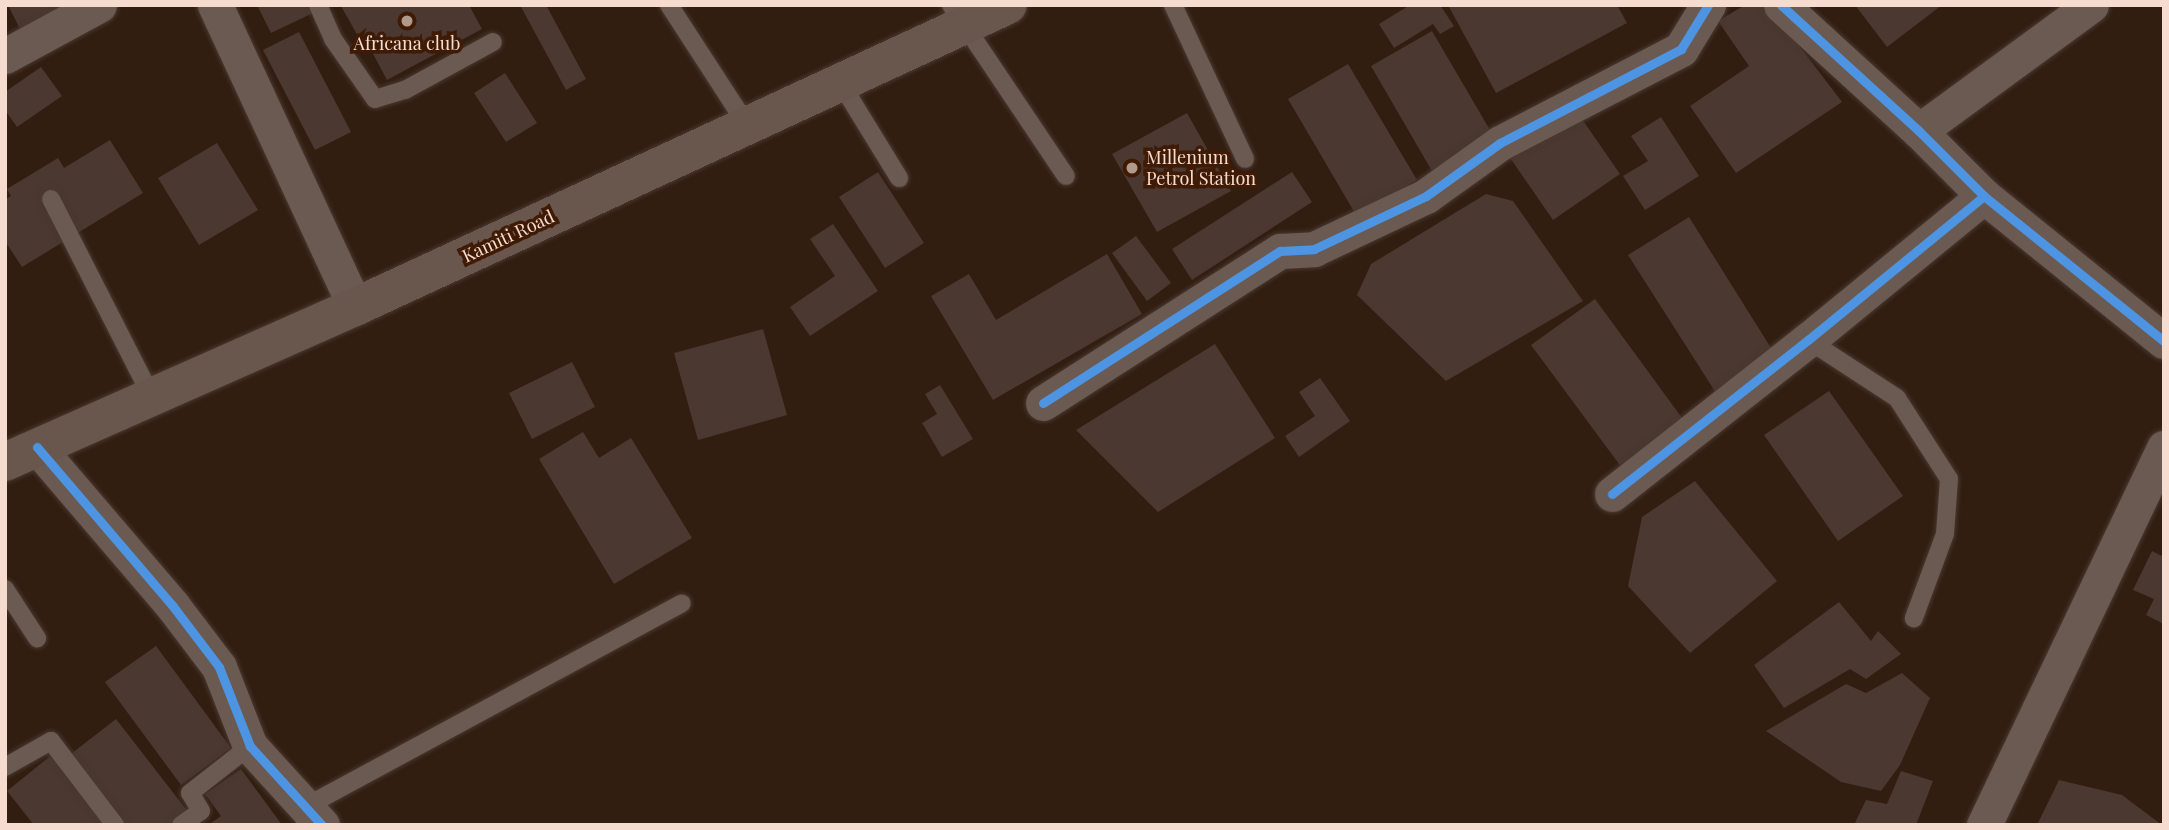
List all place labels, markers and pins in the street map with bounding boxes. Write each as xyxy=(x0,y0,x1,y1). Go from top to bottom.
marker: Africana club xyxy=(399,13,415,29)
place label: Africana club xyxy=(354,32,460,54)
place label: Millenium Petrol Station xyxy=(1146,147,1256,190)
marker: Millenium Petrol Station xyxy=(1124,160,1140,176)

